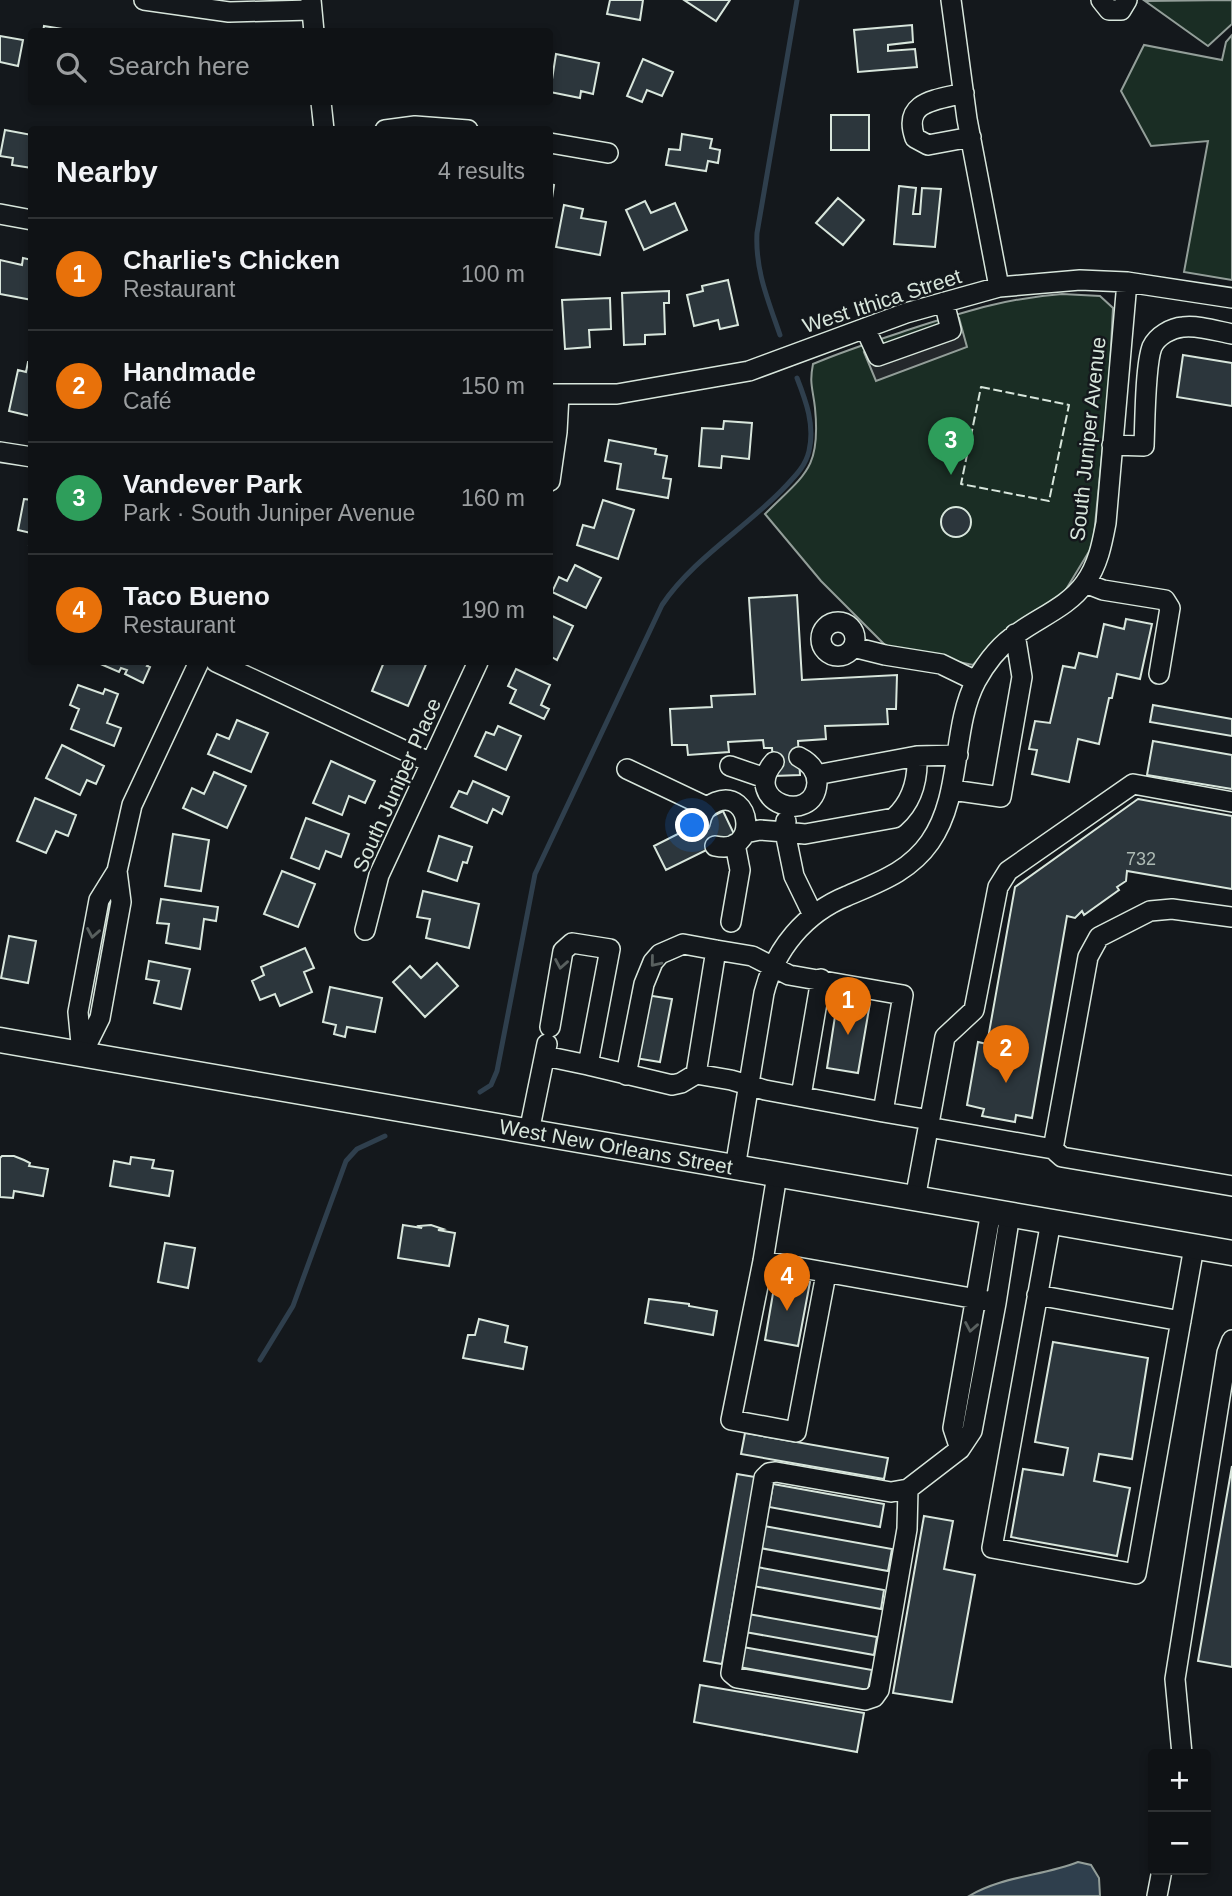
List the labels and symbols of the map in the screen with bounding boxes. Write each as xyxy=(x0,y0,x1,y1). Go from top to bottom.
street label: West Ithica Street xyxy=(800,264,964,337)
street label: South Juniper Avenue xyxy=(1065,336,1110,542)
pin: 3 xyxy=(928,417,974,475)
street label: South Juniper Place xyxy=(348,694,445,875)
your location xyxy=(675,808,709,842)
house number: 732 xyxy=(1126,849,1156,869)
one-way arrow xyxy=(86,927,101,939)
one-way arrow xyxy=(651,954,664,966)
one-way arrow xyxy=(554,958,569,970)
pin: 1 xyxy=(825,977,871,1035)
pin: 2 xyxy=(983,1025,1029,1083)
street label: West New Orleans Street xyxy=(498,1115,735,1178)
pin: 4 xyxy=(764,1253,810,1311)
one-way arrow xyxy=(964,1321,979,1333)

